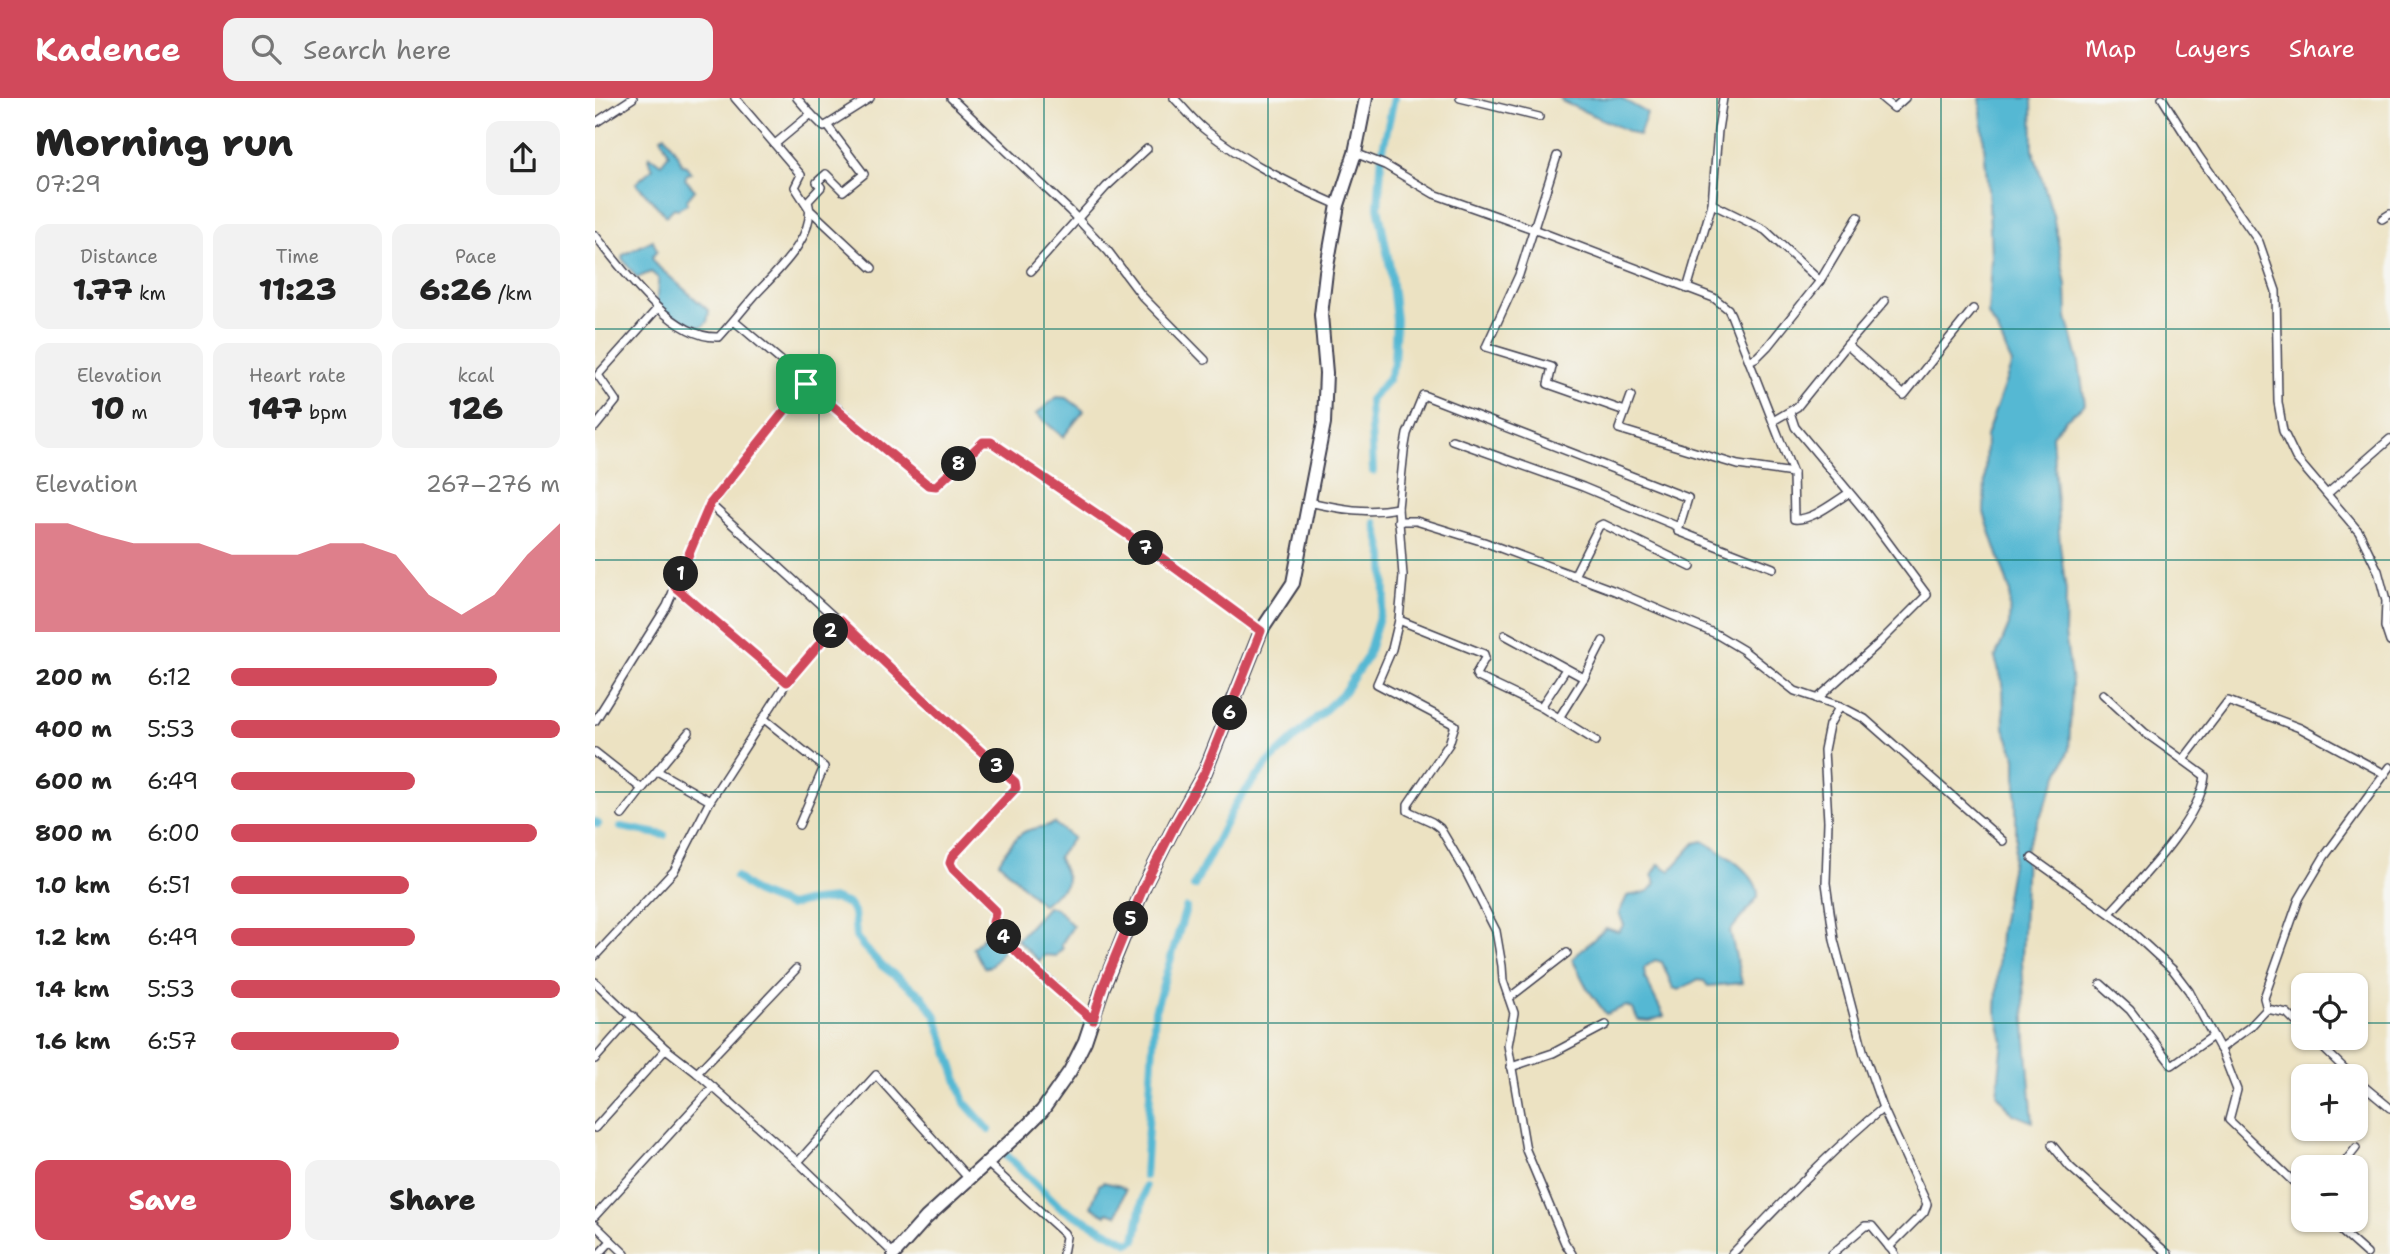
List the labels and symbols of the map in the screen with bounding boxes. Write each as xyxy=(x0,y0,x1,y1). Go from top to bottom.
pin xyxy=(776,354,836,414)
pin: 8 xyxy=(941,446,977,482)
pin: 7 xyxy=(1129,531,1163,566)
pin: 1 xyxy=(663,556,699,592)
pin: 2 xyxy=(813,614,849,648)
pin: 6 xyxy=(1213,696,1247,730)
pin: 3 xyxy=(979,748,1015,784)
pin: 5 xyxy=(1113,902,1149,936)
pin: 4 xyxy=(987,920,1021,954)

